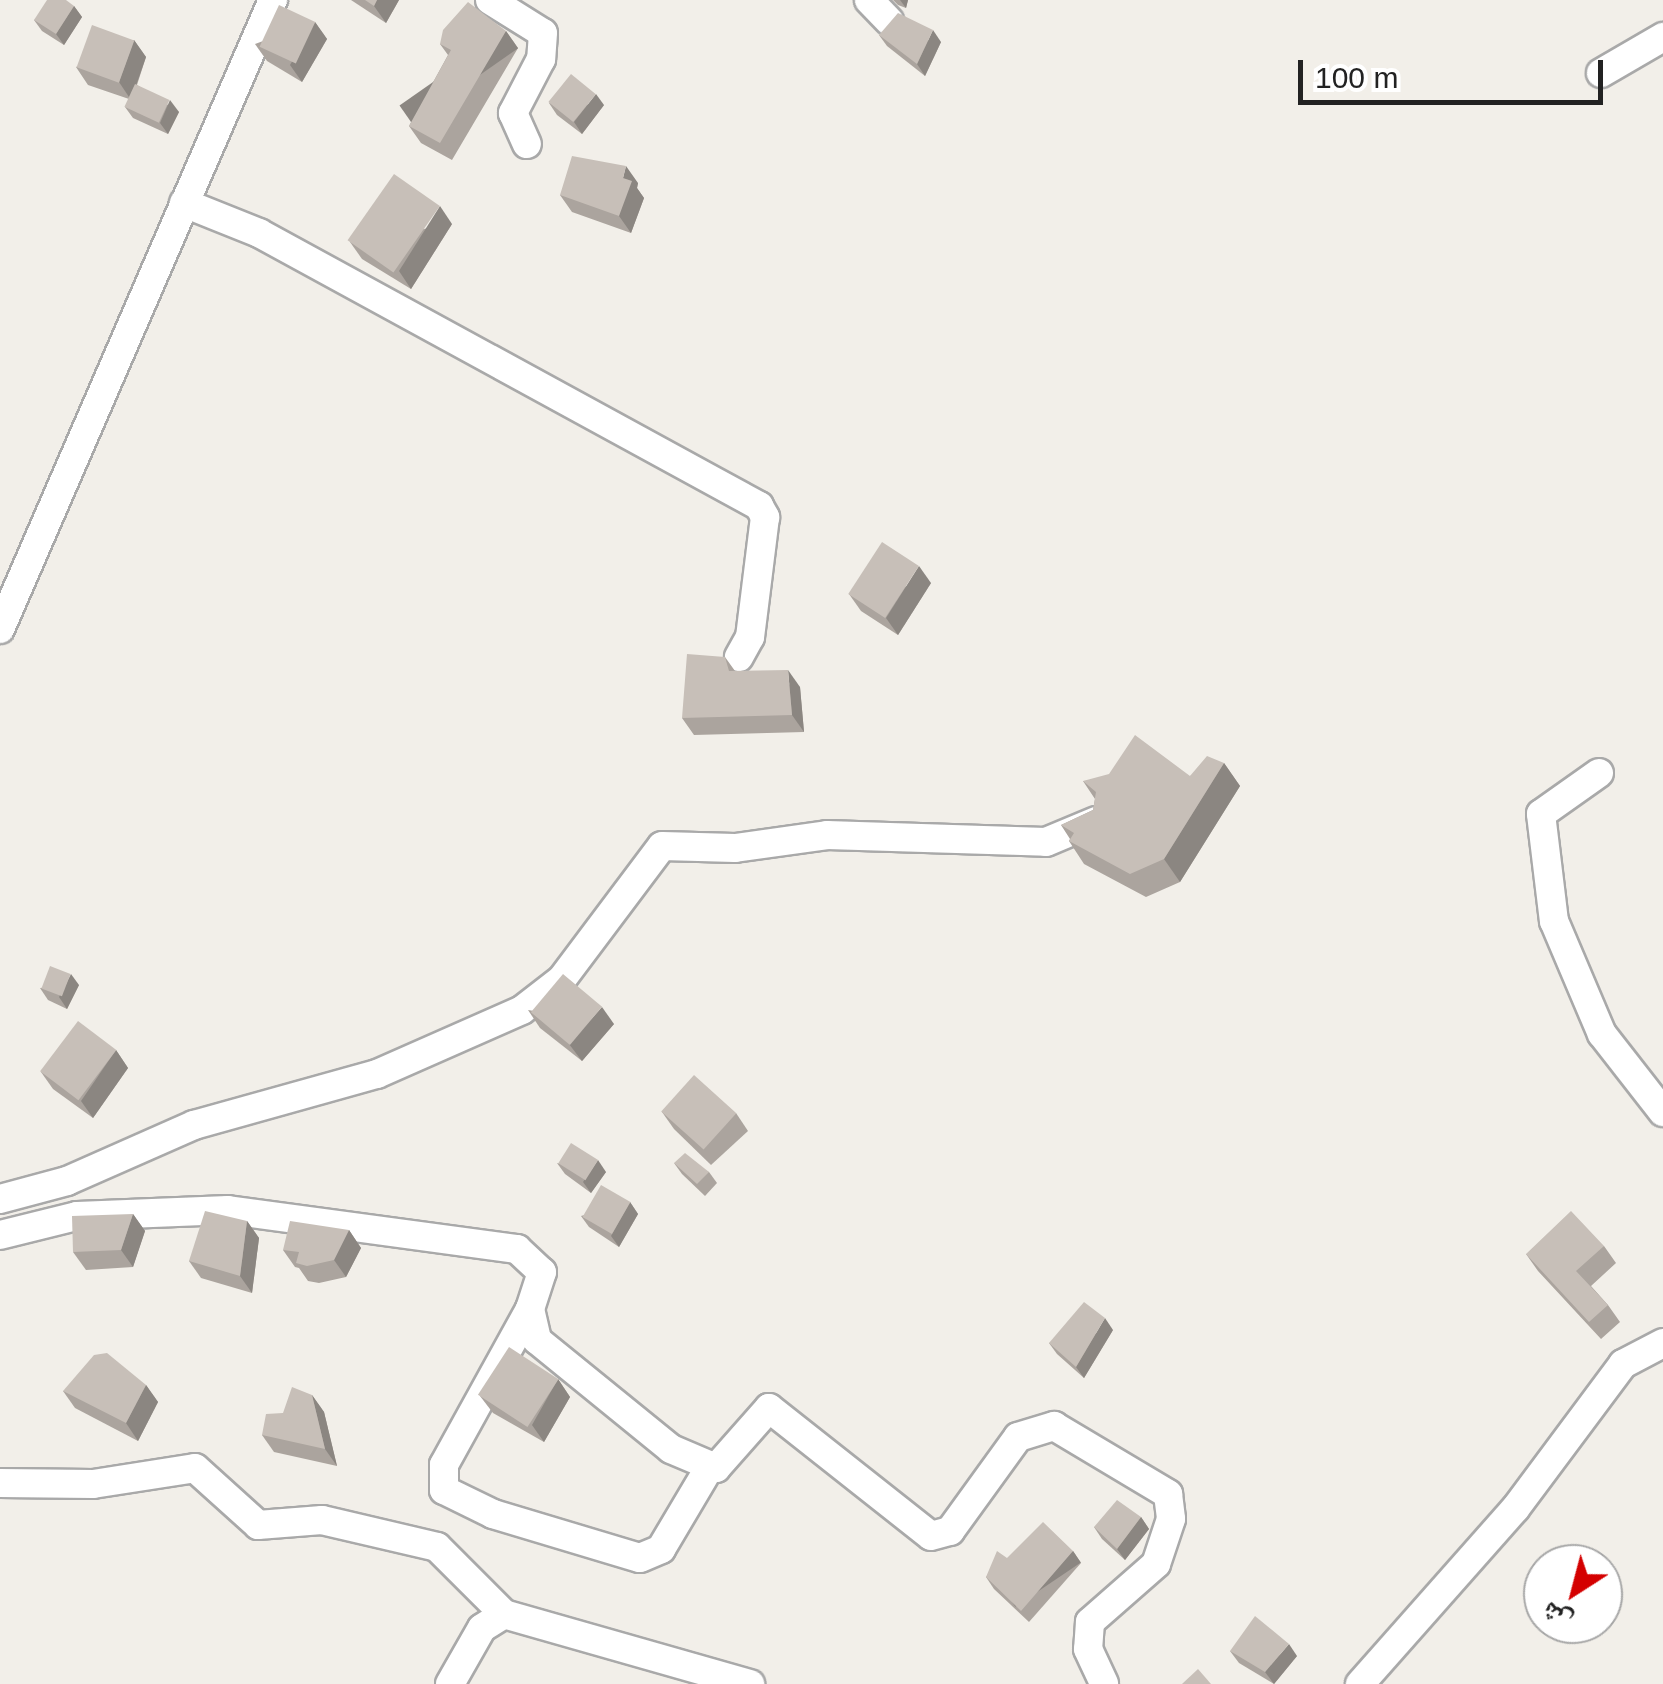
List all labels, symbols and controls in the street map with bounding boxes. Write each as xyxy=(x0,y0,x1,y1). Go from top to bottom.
scale bar xyxy=(1303,40,1608,102)
text: 100 m xyxy=(1315,61,1398,94)
north arrow xyxy=(1523,1544,1623,1644)
text: ش xyxy=(1535,1596,1577,1638)

